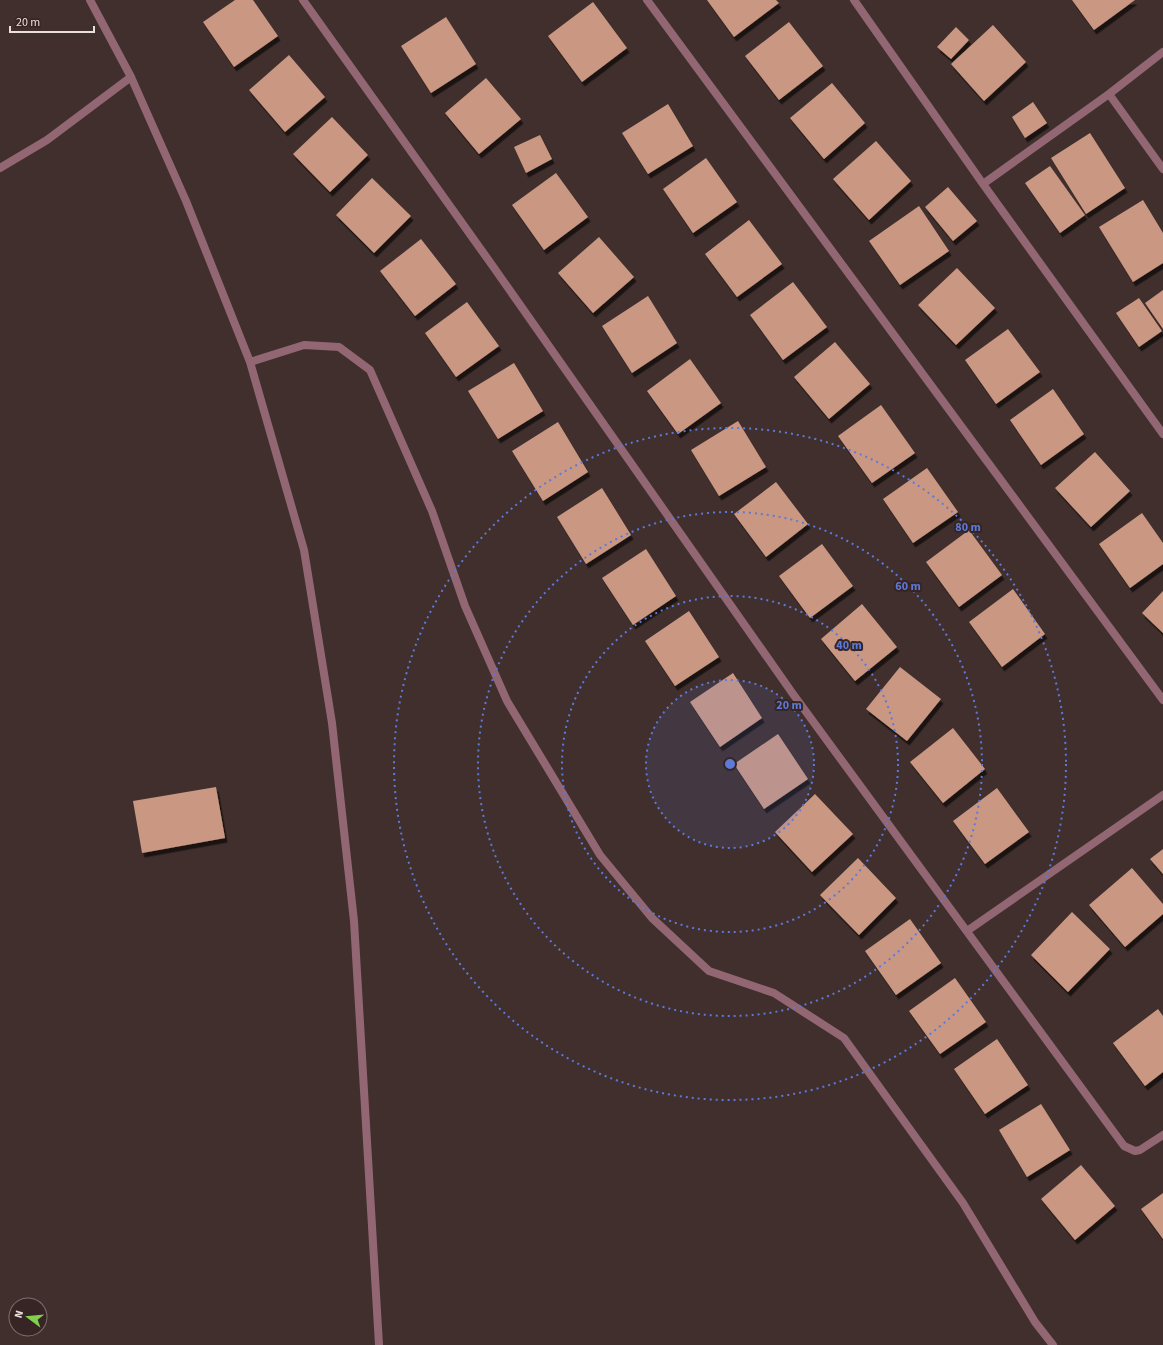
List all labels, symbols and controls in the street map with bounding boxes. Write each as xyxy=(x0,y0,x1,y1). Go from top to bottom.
scale bar xyxy=(10,8,94,34)
text: 20 m xyxy=(16,14,40,31)
text: 80 m xyxy=(955,519,981,536)
text: 60 m xyxy=(895,578,921,595)
text: 40 m xyxy=(836,637,862,654)
text: 20 m xyxy=(776,697,802,714)
centre of rings xyxy=(723,757,737,771)
north arrow xyxy=(8,1297,48,1337)
text: N xyxy=(11,1309,27,1320)

